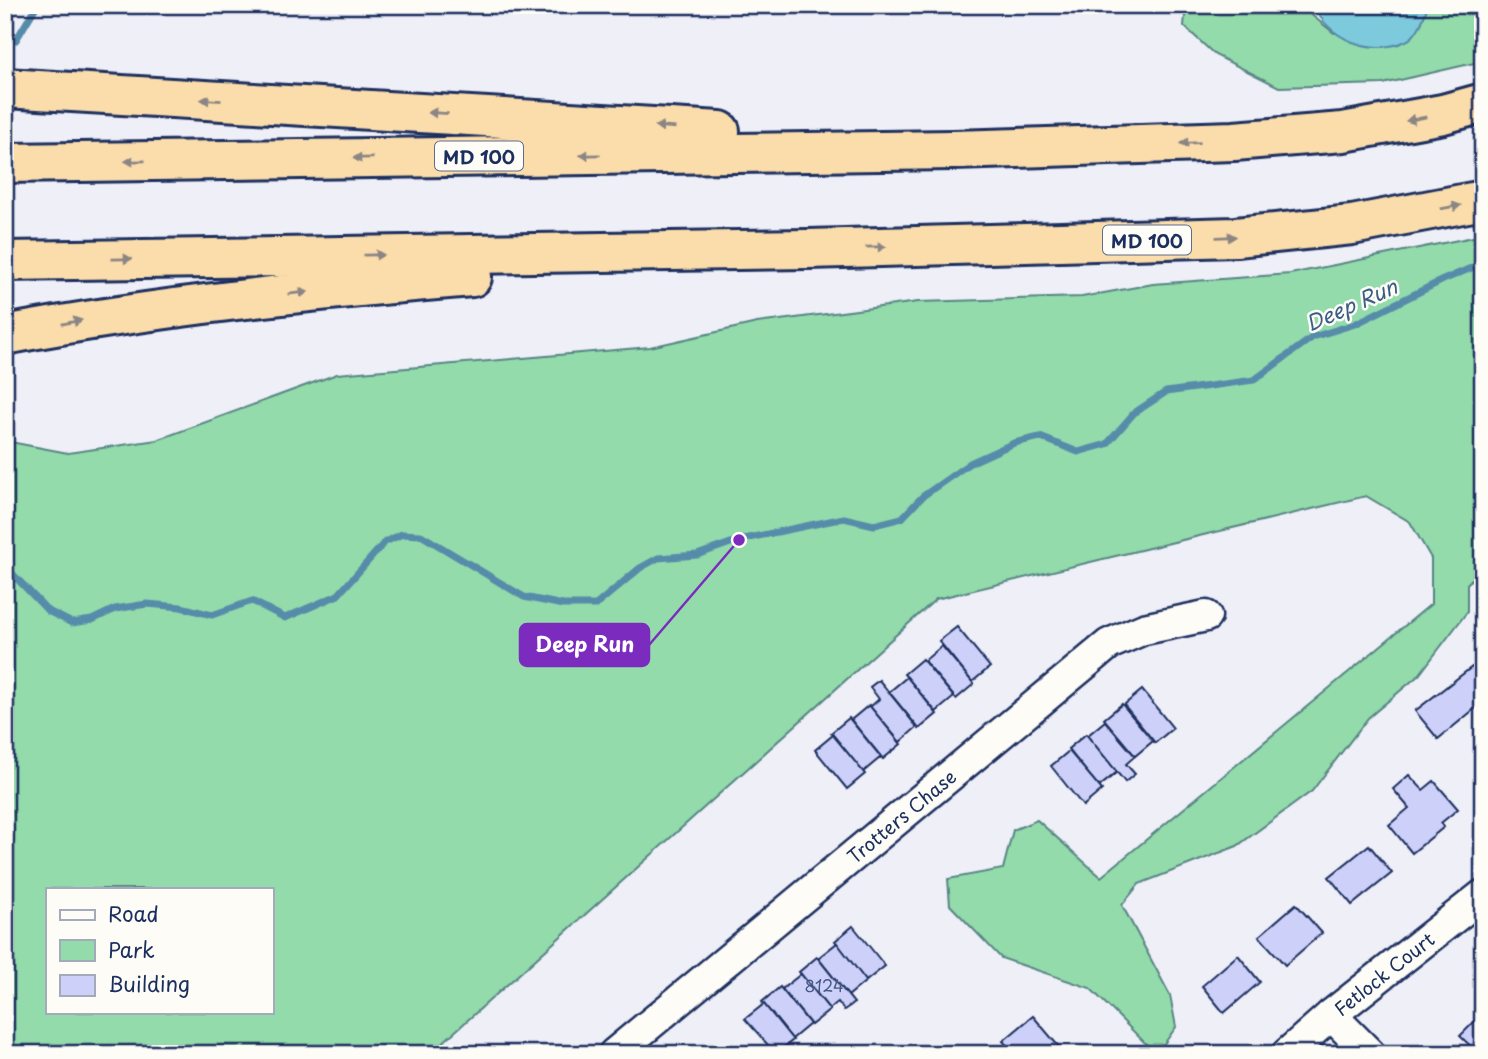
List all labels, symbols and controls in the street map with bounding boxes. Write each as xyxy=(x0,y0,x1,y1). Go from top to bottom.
one-way arrow xyxy=(199,94,221,105)
one-way arrow xyxy=(426,107,448,118)
one-way arrow xyxy=(1405,113,1427,124)
one-way arrow xyxy=(654,121,676,132)
one-way arrow xyxy=(1179,137,1201,148)
road number: MD 100 xyxy=(435,141,523,170)
one-way arrow xyxy=(579,149,601,161)
one-way arrow xyxy=(352,152,374,164)
one-way arrow xyxy=(124,155,146,167)
one-way arrow xyxy=(1440,201,1462,212)
road number: MD 100 xyxy=(1103,226,1191,254)
one-way arrow xyxy=(1215,232,1237,243)
one-way arrow xyxy=(865,241,887,253)
one-way arrow xyxy=(364,249,386,261)
one-way arrow xyxy=(112,253,134,265)
water label: Deep Run xyxy=(1300,269,1403,338)
one-way arrow xyxy=(287,288,309,299)
one-way arrow xyxy=(61,316,83,327)
callout: Deep Run xyxy=(520,624,649,666)
text: Deep Run xyxy=(536,627,634,659)
street label: Trotters Chase xyxy=(841,762,962,870)
legend xyxy=(46,888,273,1014)
text: Road xyxy=(108,897,159,929)
street label: Fetlock Court xyxy=(1328,925,1440,1022)
text: Park xyxy=(108,933,155,965)
text: Building xyxy=(108,967,190,999)
house number: 8124 xyxy=(804,973,844,997)

